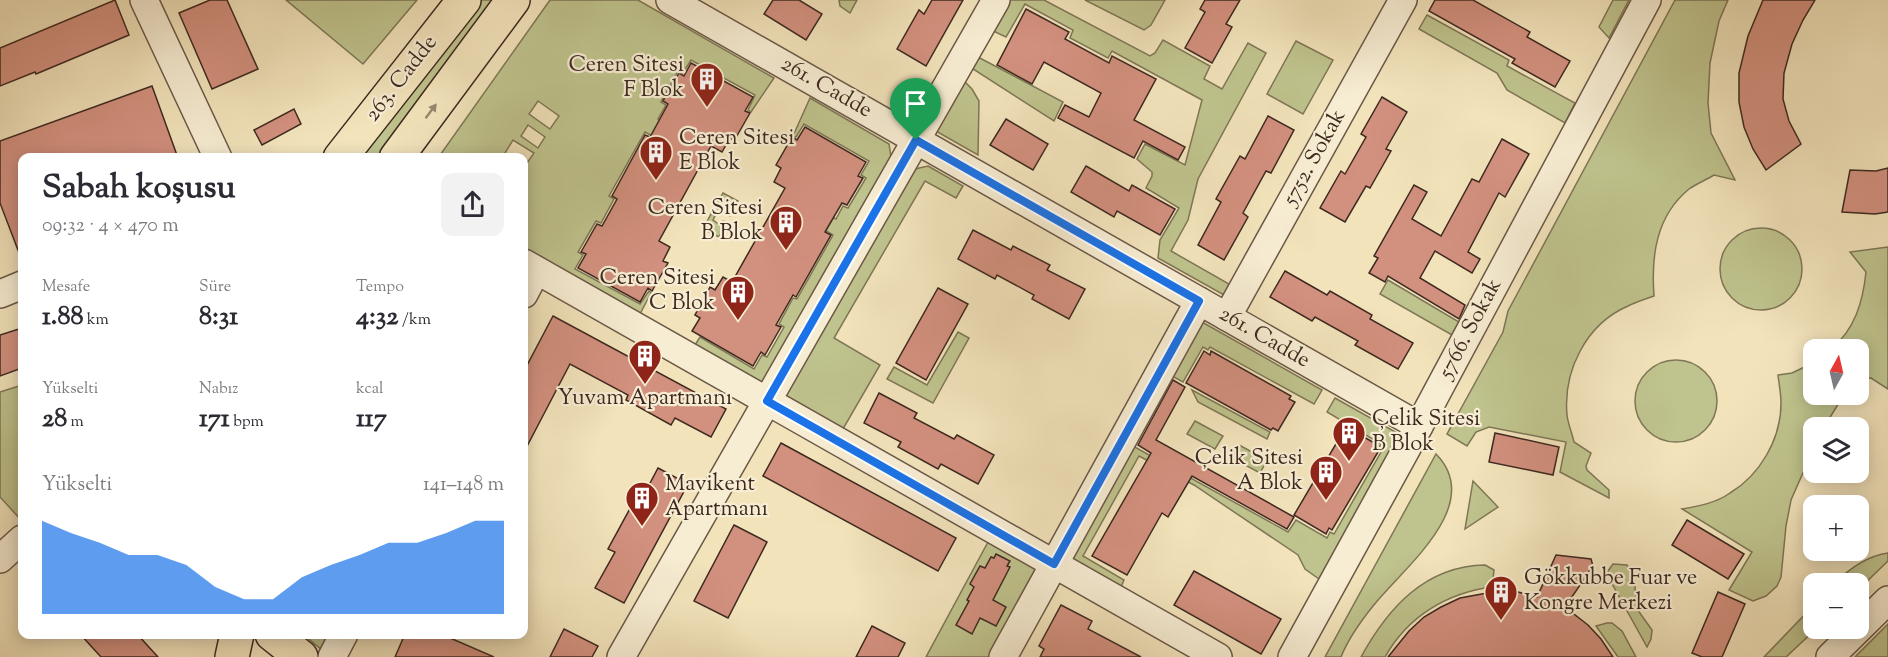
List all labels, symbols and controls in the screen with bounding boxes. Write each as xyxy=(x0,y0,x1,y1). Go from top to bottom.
street label: 263. Cadde xyxy=(358,29,446,129)
street label: 261. Cadde xyxy=(774,49,878,127)
place label: Ceren Sitesi F Blok xyxy=(569,50,684,107)
building icon: Ceren Sitesi F Blok xyxy=(689,61,725,108)
pin xyxy=(890,78,941,140)
icon: arrive xyxy=(899,87,932,120)
one-way arrow xyxy=(425,103,437,119)
street label: 5752. Sokak xyxy=(1274,104,1355,214)
place label: Ceren Sitesi E Blok xyxy=(679,123,794,180)
building icon: Ceren Sitesi E Blok xyxy=(638,134,674,181)
text: Sabah koşusu xyxy=(42,165,236,213)
button: share xyxy=(441,173,504,236)
place label: Ceren Sitesi B Blok xyxy=(648,193,763,250)
building icon: Ceren Sitesi B Blok xyxy=(768,204,804,251)
text: 09:32 · 4 × 470 m xyxy=(42,212,179,241)
place label: Ceren Sitesi C Blok xyxy=(600,263,715,320)
street label: 5766. Sokak xyxy=(1430,273,1511,387)
building icon: Ceren Sitesi C Blok xyxy=(720,274,756,321)
text: Mesafe xyxy=(42,276,90,299)
text: Süre xyxy=(199,276,231,299)
text: Tempo xyxy=(356,276,404,299)
text: 1.88 xyxy=(42,299,83,336)
text: 8:31 xyxy=(199,299,238,336)
text: 4:32 xyxy=(356,299,399,336)
street label: 261. Cadde xyxy=(1212,299,1316,377)
text: km xyxy=(83,309,109,332)
text: /km xyxy=(399,309,431,332)
building icon: Yuvam Apartmanı xyxy=(627,338,663,385)
north arrow xyxy=(1803,339,1869,405)
map controls xyxy=(1803,339,1869,639)
text: Yükselti xyxy=(42,378,98,401)
text: Nabız xyxy=(199,378,238,401)
text: kcal xyxy=(356,378,384,401)
place label: Yuvam Apartmanı xyxy=(558,383,732,415)
text: 28 xyxy=(42,401,67,438)
text: 171 xyxy=(199,401,230,438)
text: 117 xyxy=(356,401,387,438)
place label: Çelik Sitesi B Blok xyxy=(1372,404,1480,461)
text: m xyxy=(67,411,84,434)
text: bpm xyxy=(230,411,264,434)
building icon: Çelik Sitesi B Blok xyxy=(1331,415,1367,462)
button: layers xyxy=(1803,417,1869,483)
place label: Çelik Sitesi A Blok xyxy=(1195,443,1303,500)
building icon: Çelik Sitesi A Blok xyxy=(1308,454,1344,501)
place label: Mavikent Apartmanı xyxy=(665,469,768,526)
text: Yükselti xyxy=(42,471,112,500)
text: 141–148 m xyxy=(423,471,504,500)
building icon: Mavikent Apartmanı xyxy=(624,480,660,527)
button: + xyxy=(1803,495,1869,561)
place label: Gökkubbe Fuar ve Kongre Merkezi xyxy=(1524,563,1697,620)
button: − xyxy=(1803,573,1869,639)
building icon: Gökkubbe Fuar ve Kongre Merkezi xyxy=(1483,574,1519,621)

